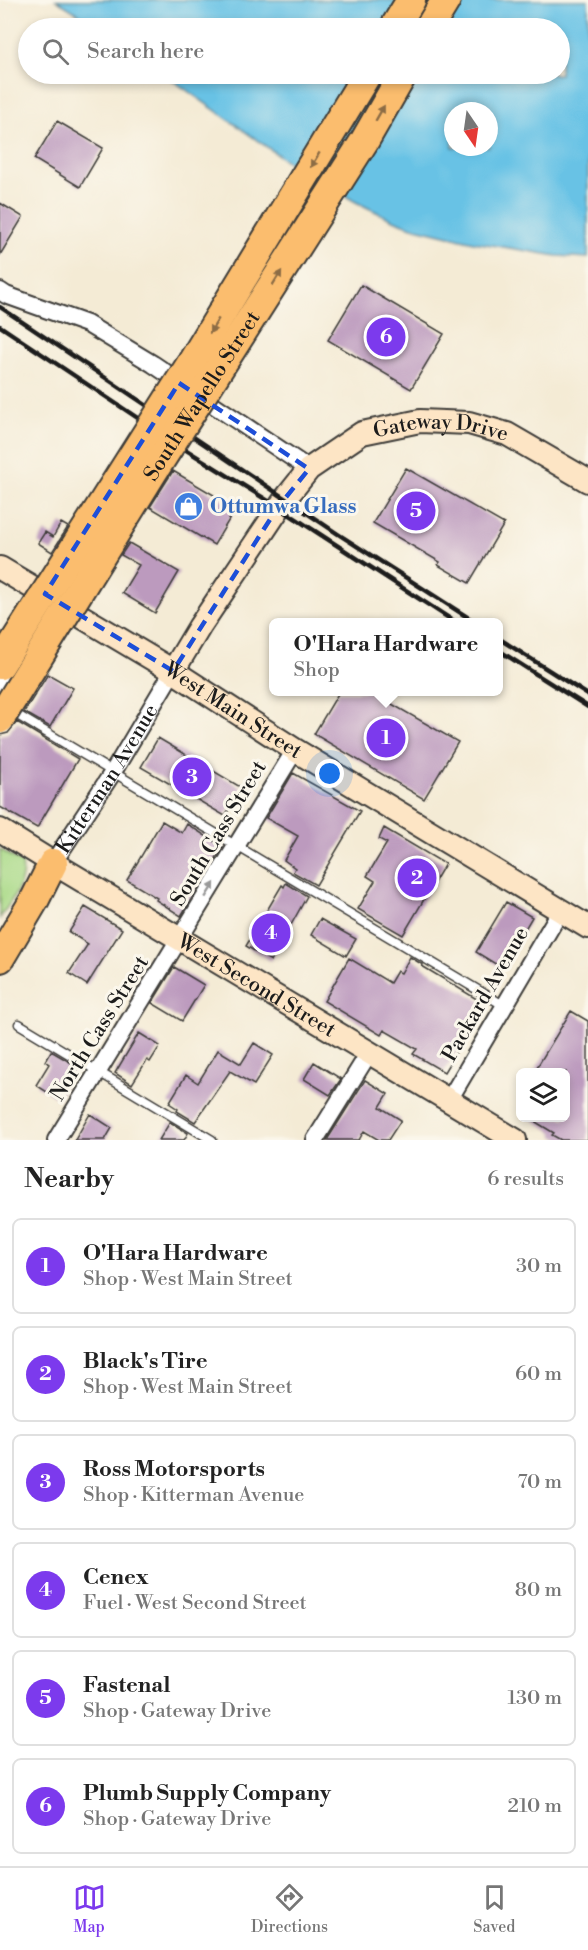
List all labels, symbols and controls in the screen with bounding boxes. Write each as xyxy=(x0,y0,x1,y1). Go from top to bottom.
search box xyxy=(18,18,570,84)
icon: search xyxy=(39,35,72,68)
text: Search here xyxy=(87,38,204,65)
north arrow xyxy=(444,102,498,156)
one-way arrow xyxy=(375,105,386,121)
one-way arrow xyxy=(310,152,321,168)
one-way arrow xyxy=(271,270,282,286)
street label: South Wapello Street xyxy=(139,306,267,486)
pin: 6 xyxy=(366,314,406,360)
one-way arrow xyxy=(208,318,219,334)
street label: Gateway Drive xyxy=(371,409,511,448)
pin: 5 xyxy=(396,488,436,534)
shop icon: Ottumwa Glass xyxy=(173,490,205,522)
place label: Ottumwa Glass xyxy=(210,494,356,520)
popup xyxy=(269,618,503,696)
text: O'Hara Hardware xyxy=(294,631,478,658)
street label: West Main Street xyxy=(158,656,307,765)
text: Shop xyxy=(294,658,340,683)
street label: Kitterman Avenue xyxy=(51,700,164,859)
pin: 1 xyxy=(366,716,406,760)
pin: 3 xyxy=(172,754,212,800)
street label: South Cass Street xyxy=(165,756,273,911)
your location xyxy=(315,759,344,788)
pin: 2 xyxy=(398,856,436,900)
one-way arrow xyxy=(205,882,216,898)
pin: 4 xyxy=(252,910,290,956)
street label: Packard Avenue xyxy=(437,923,535,1066)
street label: West Second Street xyxy=(171,928,341,1044)
street label: North Cass Street xyxy=(45,951,155,1106)
map controls xyxy=(516,1068,570,1122)
button: layers xyxy=(516,1068,570,1122)
text: Nearby xyxy=(24,1163,114,1195)
text: 6 results xyxy=(487,1167,564,1192)
text: O'Hara Hardware xyxy=(83,1240,268,1267)
text: 1 xyxy=(41,1254,50,1279)
text: 30 m xyxy=(516,1254,562,1279)
text: Shop · West Main Street xyxy=(83,1267,293,1292)
text: Black's Tire xyxy=(83,1348,208,1375)
text: 2 xyxy=(39,1362,52,1387)
text: 60 m xyxy=(515,1362,562,1387)
text: Shop · West Main Street xyxy=(83,1375,293,1400)
text: Ross Motorsports xyxy=(83,1456,265,1483)
text: 3 xyxy=(39,1470,52,1495)
text: 70 m xyxy=(518,1470,562,1495)
text: Shop · Kitterman Avenue xyxy=(83,1483,304,1508)
text: Cenex xyxy=(83,1564,149,1591)
text: 4 xyxy=(39,1578,52,1603)
text: 80 m xyxy=(515,1578,562,1603)
text: Fuel · West Second Street xyxy=(83,1591,307,1616)
text: Fastenal xyxy=(83,1672,170,1699)
text: 5 xyxy=(39,1686,52,1711)
text: 130 m xyxy=(507,1686,562,1711)
text: Shop · Gateway Drive xyxy=(83,1699,271,1724)
text: Plumb Supply Company xyxy=(83,1780,331,1807)
text: 6 xyxy=(39,1794,52,1819)
text: 210 m xyxy=(507,1794,562,1819)
text: Shop · Gateway Drive xyxy=(83,1807,271,1832)
tab: Map xyxy=(73,1881,106,1937)
tab: Directions xyxy=(251,1881,328,1937)
tab: Saved xyxy=(473,1881,515,1937)

